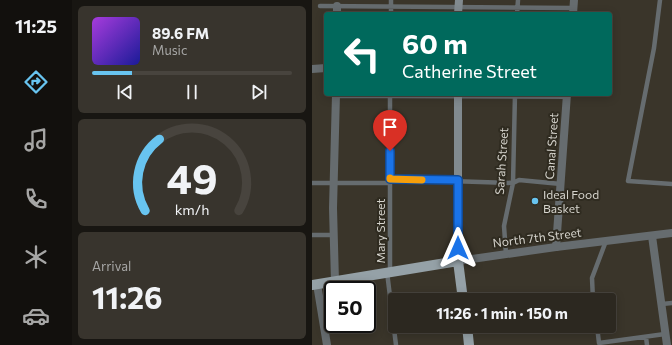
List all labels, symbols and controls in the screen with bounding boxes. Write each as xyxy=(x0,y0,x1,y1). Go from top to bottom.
text: 11:25 xyxy=(15,15,57,37)
text: 89.6 FM xyxy=(152,24,209,42)
text: 60 m xyxy=(402,26,468,60)
icon: left xyxy=(336,28,388,80)
text: Music xyxy=(152,42,187,58)
text: Catherine Street xyxy=(402,60,537,82)
icon: directions xyxy=(22,68,50,96)
icon: previous xyxy=(114,81,136,103)
icon: pause xyxy=(181,81,203,103)
icon: next xyxy=(248,81,270,103)
pin xyxy=(373,110,407,151)
street label: Canal Street xyxy=(542,112,560,180)
icon: arrive xyxy=(379,116,401,138)
icon: music xyxy=(22,126,50,154)
street label: Sarah Street xyxy=(492,127,510,195)
text: 49 xyxy=(166,151,218,202)
icon: phone xyxy=(22,185,50,213)
place label: Ideal Food Basket xyxy=(543,187,599,215)
marker: Ideal Food Basket xyxy=(530,196,540,206)
street label: Mary Street xyxy=(373,198,387,263)
text: km/h xyxy=(175,199,209,217)
street label: North 7th Street xyxy=(492,225,582,249)
position arrow xyxy=(437,227,479,269)
icon: climate xyxy=(22,243,50,271)
text: Arrival xyxy=(92,258,131,274)
text: 11:26 xyxy=(92,278,162,315)
speed limit sign: 50 xyxy=(324,281,376,333)
icon: car xyxy=(22,302,50,330)
text: 11:26 · 1 min · 150 m xyxy=(436,304,568,322)

